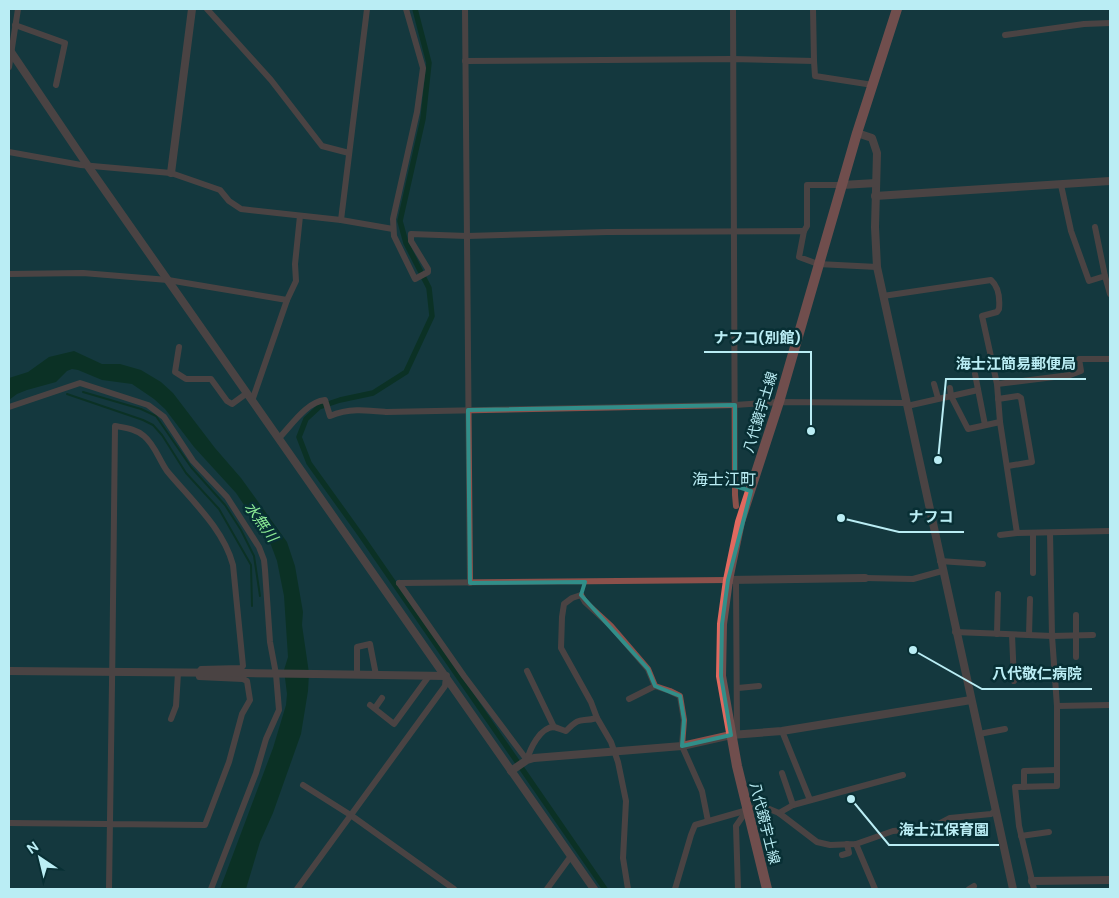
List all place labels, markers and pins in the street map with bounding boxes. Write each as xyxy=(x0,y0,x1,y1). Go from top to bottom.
callout: ナフコ(別館) xyxy=(704,322,811,352)
callout: 海士江簡易郵便局 xyxy=(946,349,1086,379)
callout: ナフコ xyxy=(899,502,964,532)
callout: 八代敬仁病院 xyxy=(982,659,1092,689)
callout: 海士江保育園 xyxy=(889,815,999,845)

